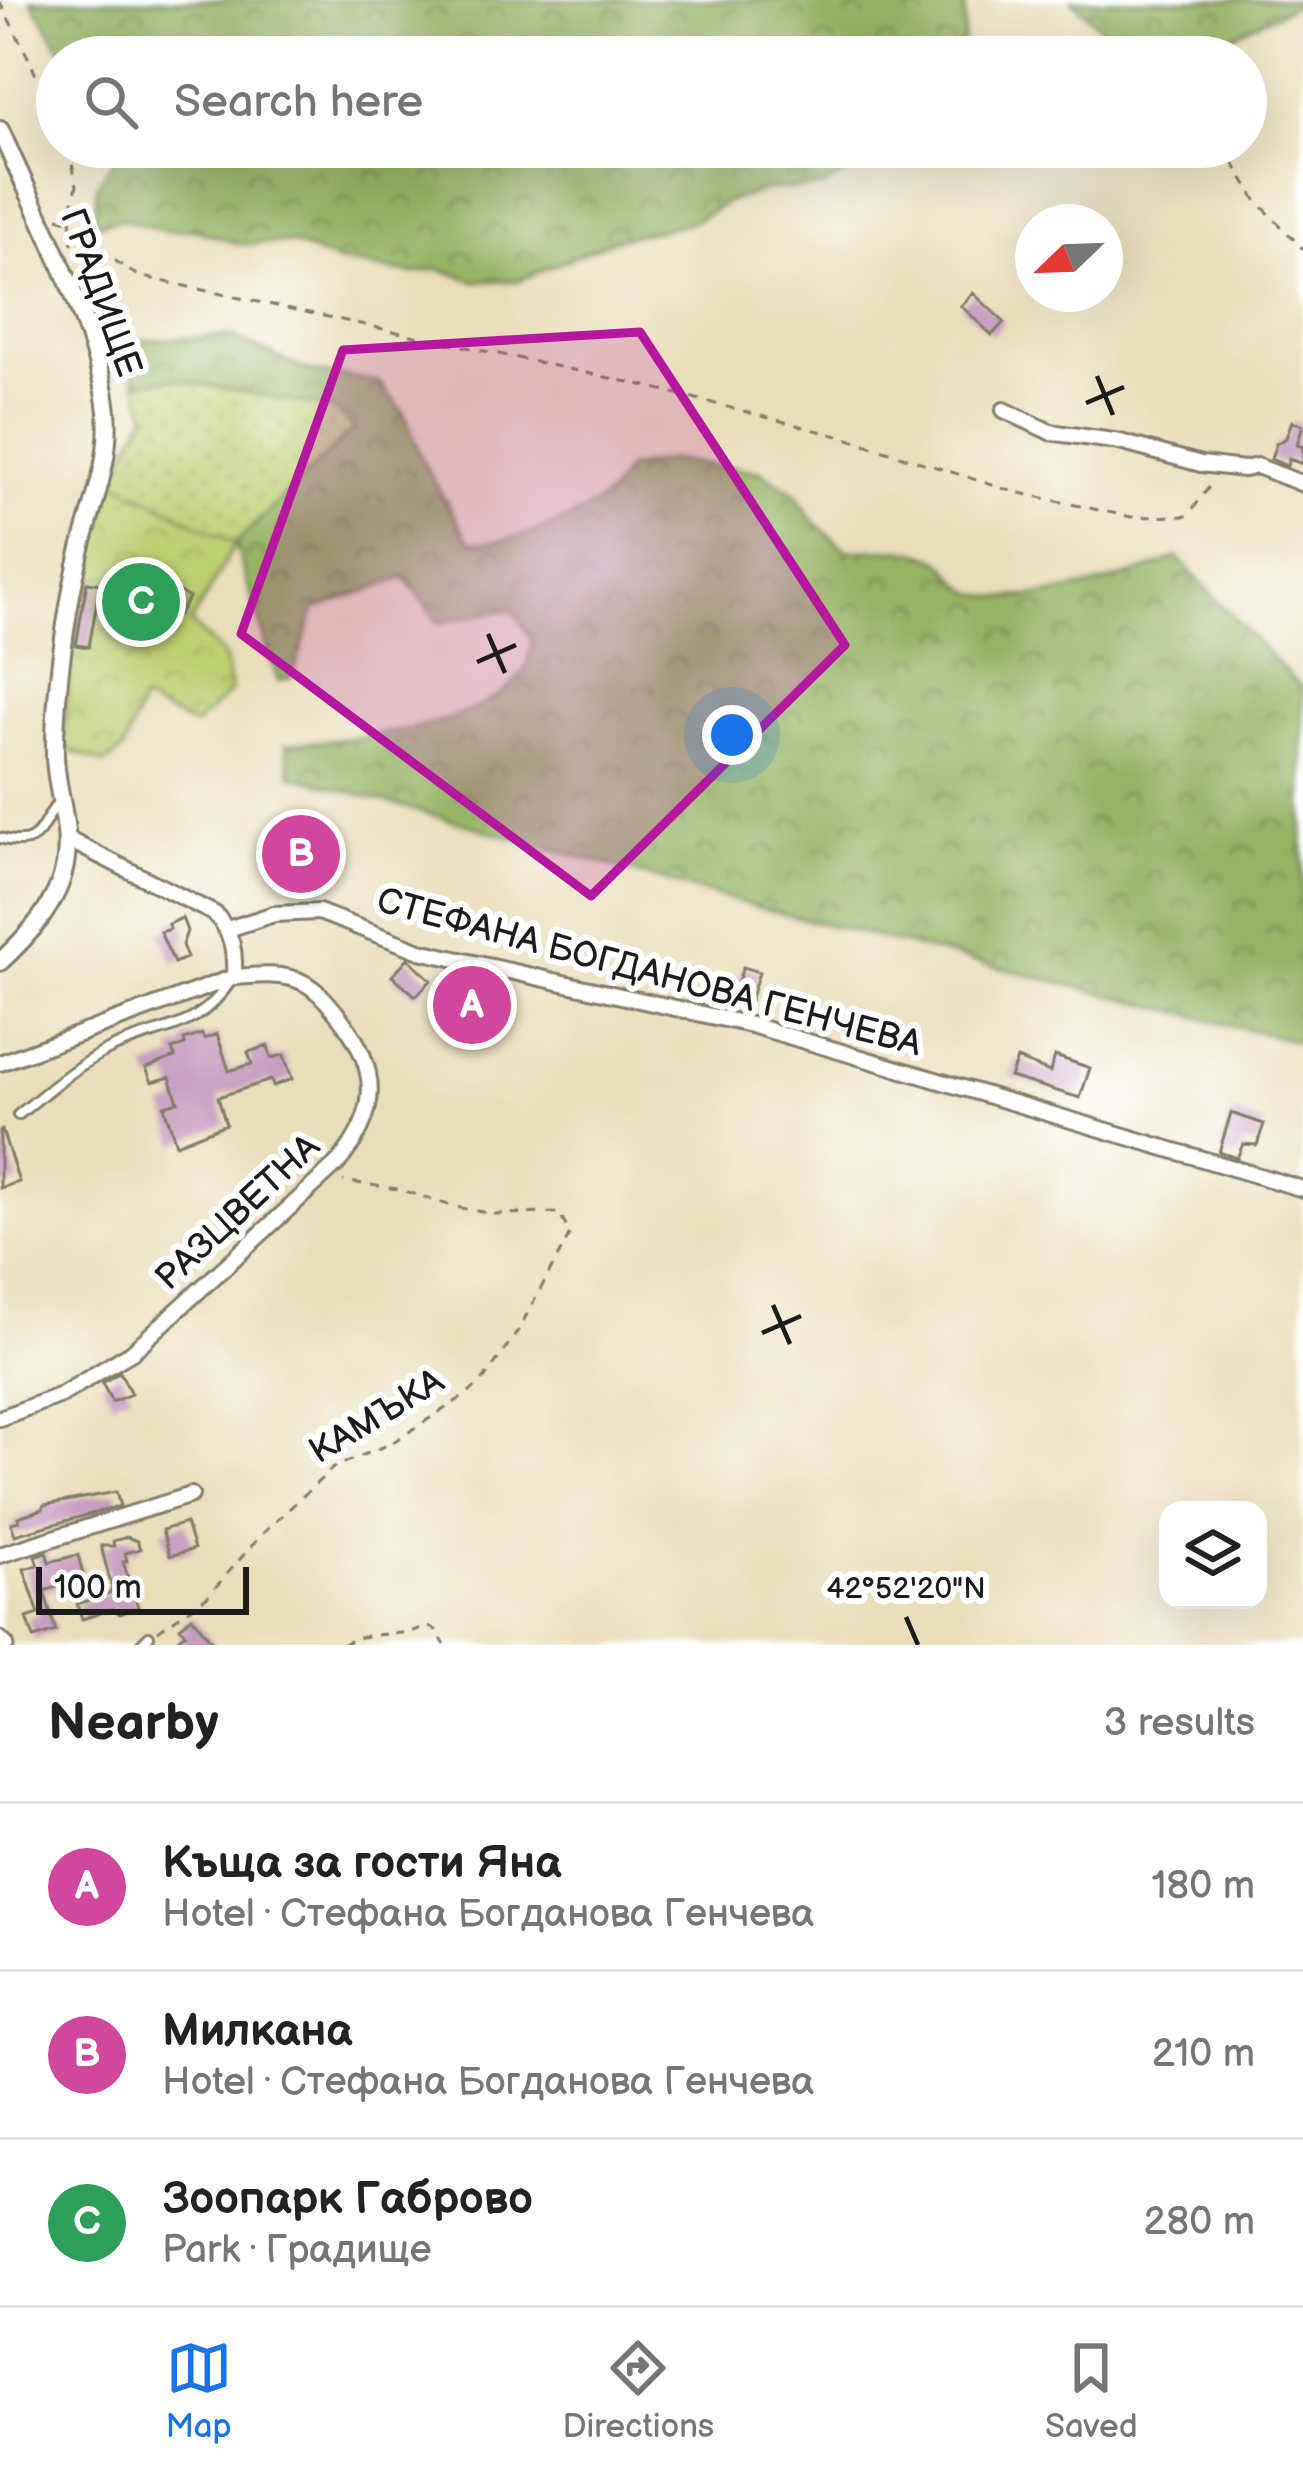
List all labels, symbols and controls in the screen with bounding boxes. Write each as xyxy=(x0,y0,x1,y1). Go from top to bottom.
search box xyxy=(36,36,1267,168)
icon: search xyxy=(78,69,144,135)
text: Search here xyxy=(174,75,423,130)
street label: ГРАДИЩЕ xyxy=(50,203,150,383)
north arrow xyxy=(1015,204,1123,312)
pin: C xyxy=(102,557,180,647)
your location xyxy=(702,705,762,765)
pin: B xyxy=(262,809,340,899)
street label: СТЕФАНА БОГДАНОВА ГЕНЧЕВА xyxy=(372,880,926,1066)
pin: A xyxy=(433,960,511,1050)
street label: РАЗЦВЕТНА xyxy=(147,1126,329,1300)
street label: КАМЪКА xyxy=(302,1360,452,1474)
map controls xyxy=(1159,1501,1267,1609)
button: layers xyxy=(1159,1501,1267,1609)
scale bar xyxy=(36,1561,249,1614)
text: 100 m xyxy=(54,1568,142,1608)
text: 42°52'20"N xyxy=(826,1571,986,1607)
text: Nearby xyxy=(48,1693,219,1754)
text: 3 results xyxy=(1103,1700,1255,1747)
text: Къща за гости Яна xyxy=(162,1836,561,1891)
text: A xyxy=(75,1863,99,1910)
text: 180 m xyxy=(1151,1863,1255,1910)
text: Hotel · Стефана Богданова Генчева xyxy=(162,1891,814,1938)
text: Милкана xyxy=(162,2004,352,2059)
text: B xyxy=(73,2031,101,2078)
text: 210 m xyxy=(1152,2031,1255,2078)
text: Hotel · Стефана Богданова Генчева xyxy=(162,2059,814,2106)
text: Зоопарк Габрово xyxy=(162,2172,533,2227)
text: C xyxy=(73,2199,101,2246)
text: 280 m xyxy=(1144,2199,1255,2246)
text: Park · Градище xyxy=(162,2227,431,2274)
tab: Map xyxy=(165,2335,232,2447)
tab: Directions xyxy=(562,2335,714,2447)
tab: Saved xyxy=(1045,2335,1138,2447)

